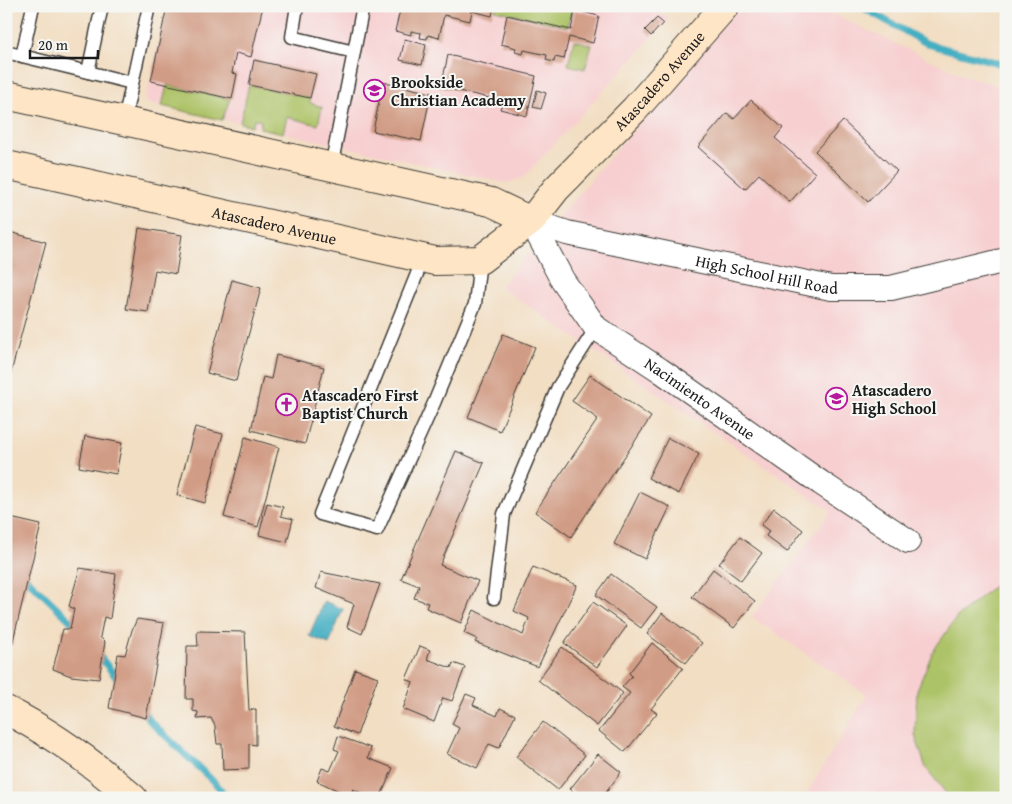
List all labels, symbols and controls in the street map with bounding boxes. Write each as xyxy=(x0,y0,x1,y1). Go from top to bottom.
street label: Atascadero Avenue xyxy=(608,25,710,136)
scale bar xyxy=(30,28,98,60)
text: 20 m xyxy=(38,34,69,55)
place label: Brookside Christian Academy xyxy=(391,70,526,112)
school or university icon: Brookside Christian Academy xyxy=(363,79,387,103)
street label: Atascadero Avenue xyxy=(210,199,339,251)
street label: High School Hill Road xyxy=(693,248,838,300)
street label: Nacimiento Avenue xyxy=(640,351,760,445)
place label: Atascadero High School xyxy=(852,378,936,420)
place label: Atascadero First Baptist Church xyxy=(302,383,419,425)
school or university icon: Atascadero High School xyxy=(824,387,848,411)
church icon: Atascadero First Baptist Church xyxy=(274,392,298,416)

